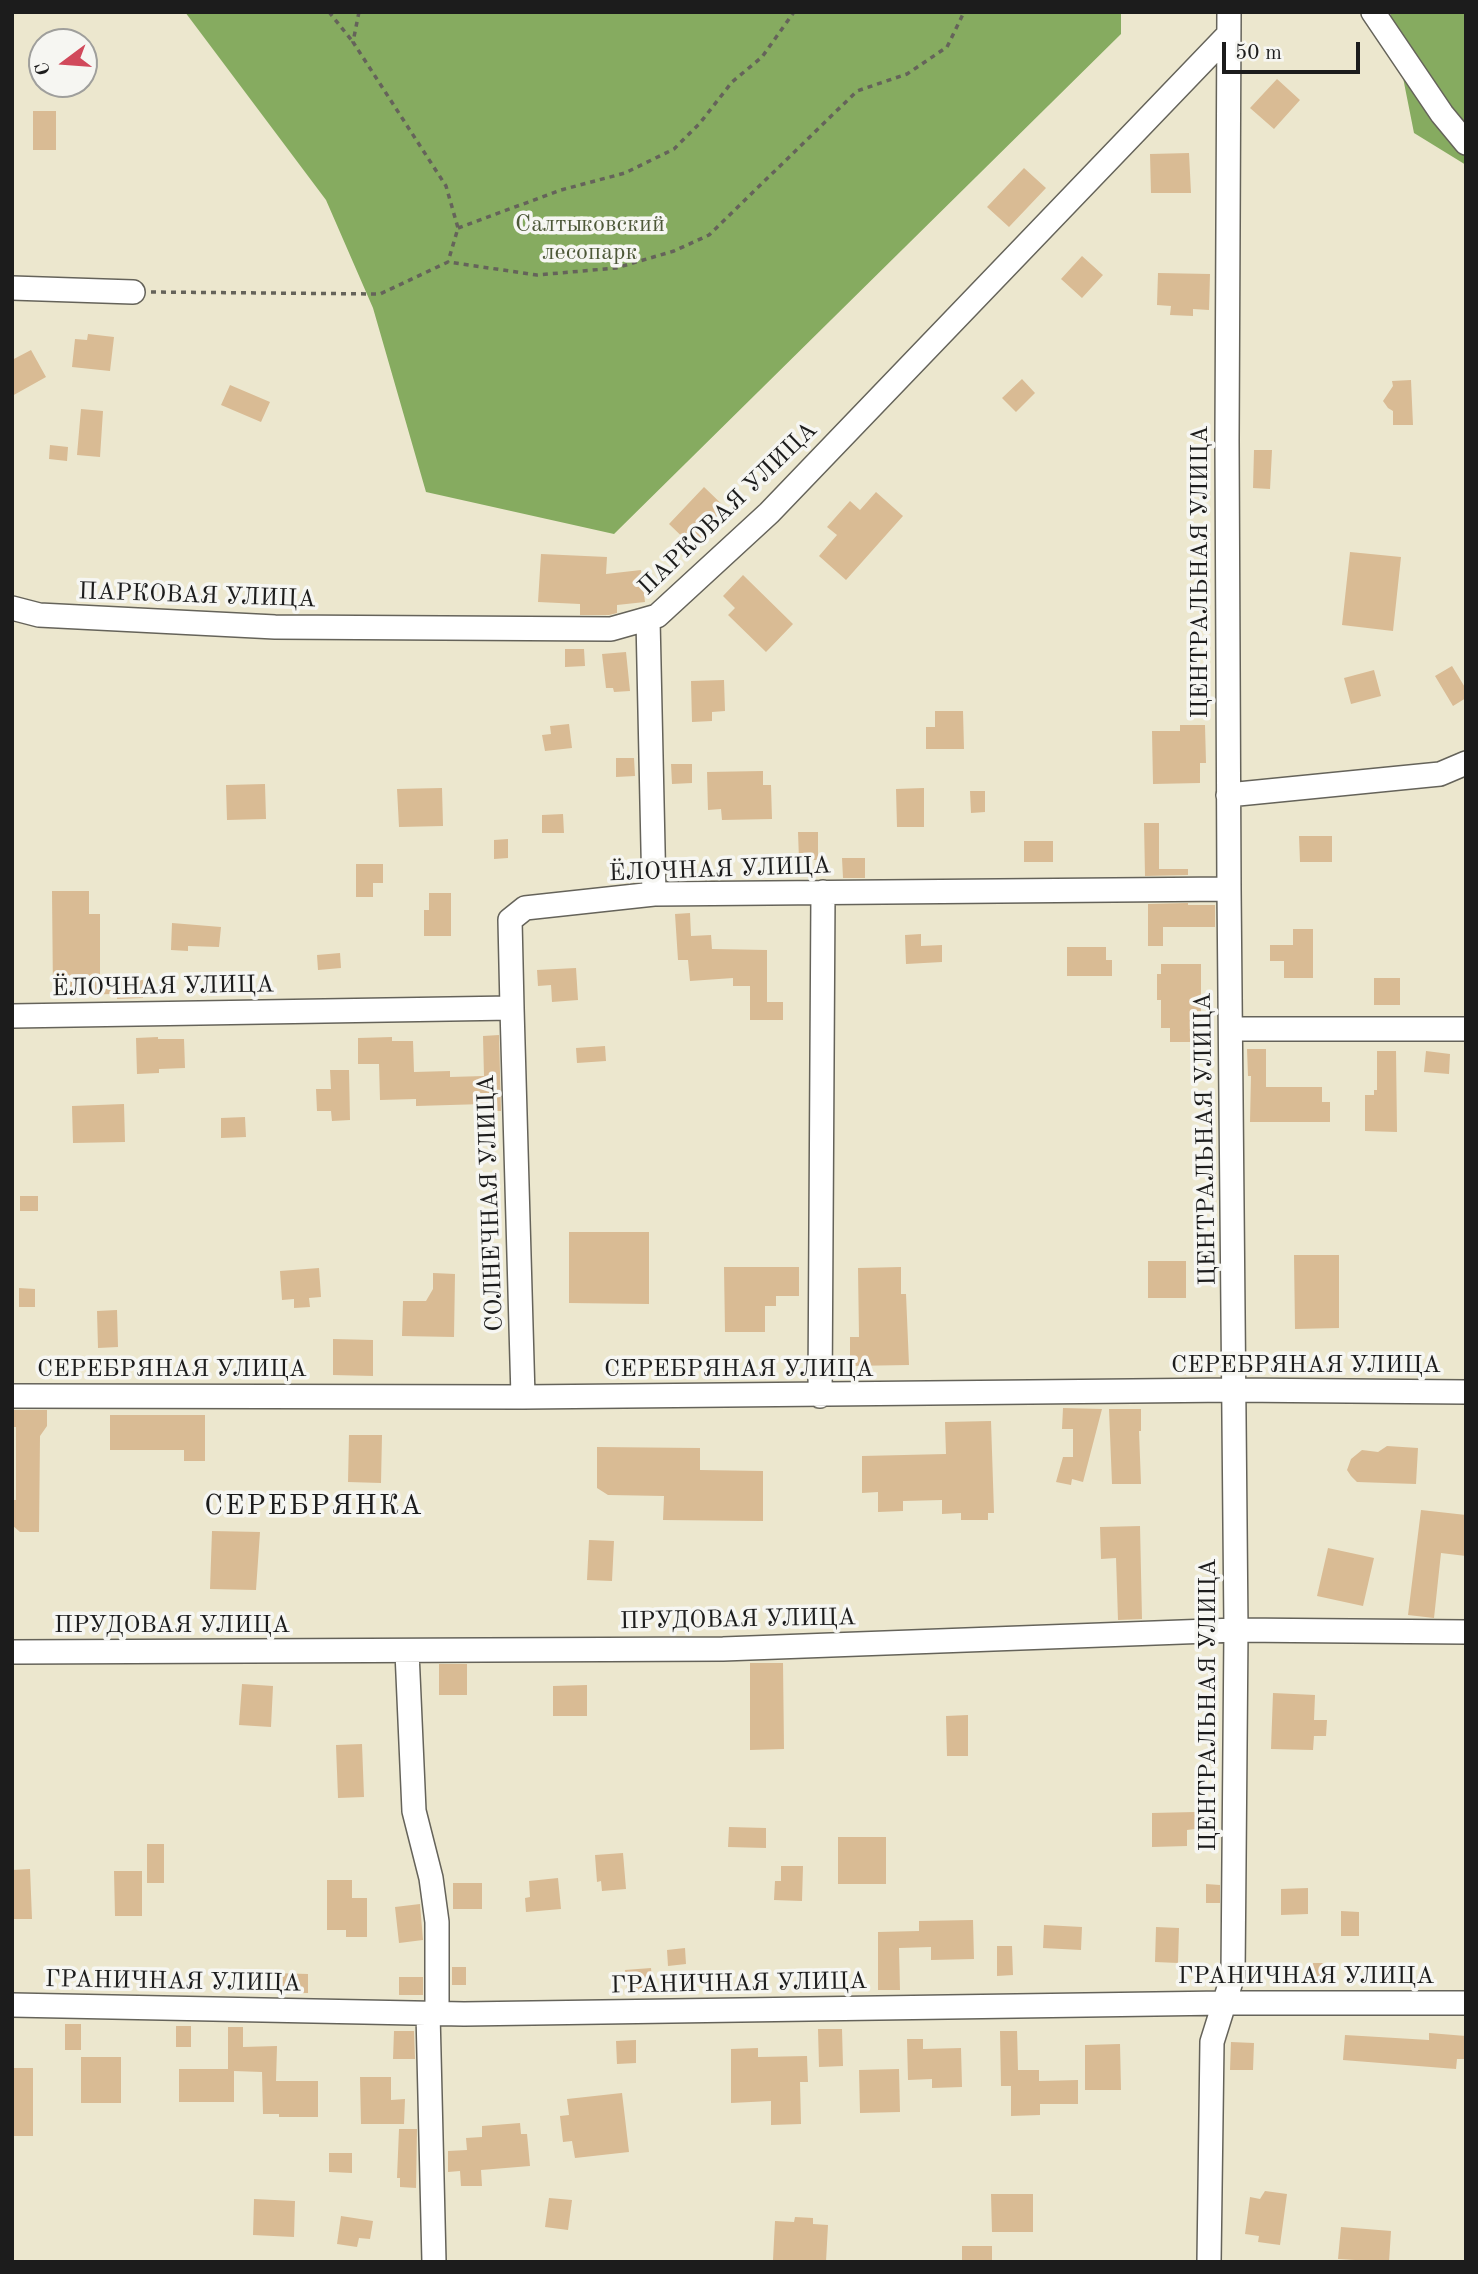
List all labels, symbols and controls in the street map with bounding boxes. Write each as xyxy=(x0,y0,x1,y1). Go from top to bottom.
north arrow xyxy=(28,28,98,98)
scale bar xyxy=(1226,28,1364,72)
text: 50 m xyxy=(1235,43,1282,64)
text: С xyxy=(33,60,55,77)
park label: Салтыковский лесопарк xyxy=(515,211,665,267)
street label: ПАРКОВАЯ УЛИЦА xyxy=(633,416,823,602)
street label: ЦЕНТРАЛЬНАЯ УЛИЦА xyxy=(1187,425,1215,719)
street label: ПАРКОВАЯ УЛИЦА xyxy=(78,577,316,615)
street label: ЁЛОЧНАЯ УЛИЦА xyxy=(608,852,832,888)
street label: ЁЛОЧНАЯ УЛИЦА xyxy=(52,971,274,1003)
street label: ЦЕНТРАЛЬНАЯ УЛИЦА xyxy=(1189,992,1223,1286)
street label: СОЛНЕЧНАЯ УЛИЦА xyxy=(472,1074,510,1332)
street label: СЕРЕБРЯНАЯ УЛИЦА xyxy=(1171,1352,1441,1380)
street label: СЕРЕБРЯНАЯ УЛИЦА xyxy=(37,1356,307,1384)
street label: СЕРЕБРЯНАЯ УЛИЦА xyxy=(604,1356,874,1384)
district label: СЕРЕБРЯНКА xyxy=(206,1490,422,1524)
street label: ЦЕНТРАЛЬНАЯ УЛИЦА xyxy=(1195,1558,1223,1852)
street label: ПРУДОВАЯ УЛИЦА xyxy=(620,1604,856,1636)
street label: ПРУДОВАЯ УЛИЦА xyxy=(54,1612,290,1640)
street label: ГРАНИЧНАЯ УЛИЦА xyxy=(1178,1963,1434,1991)
street label: ГРАНИЧНАЯ УЛИЦА xyxy=(44,1965,302,1999)
street label: ГРАНИЧНАЯ УЛИЦА xyxy=(610,1967,868,2001)

